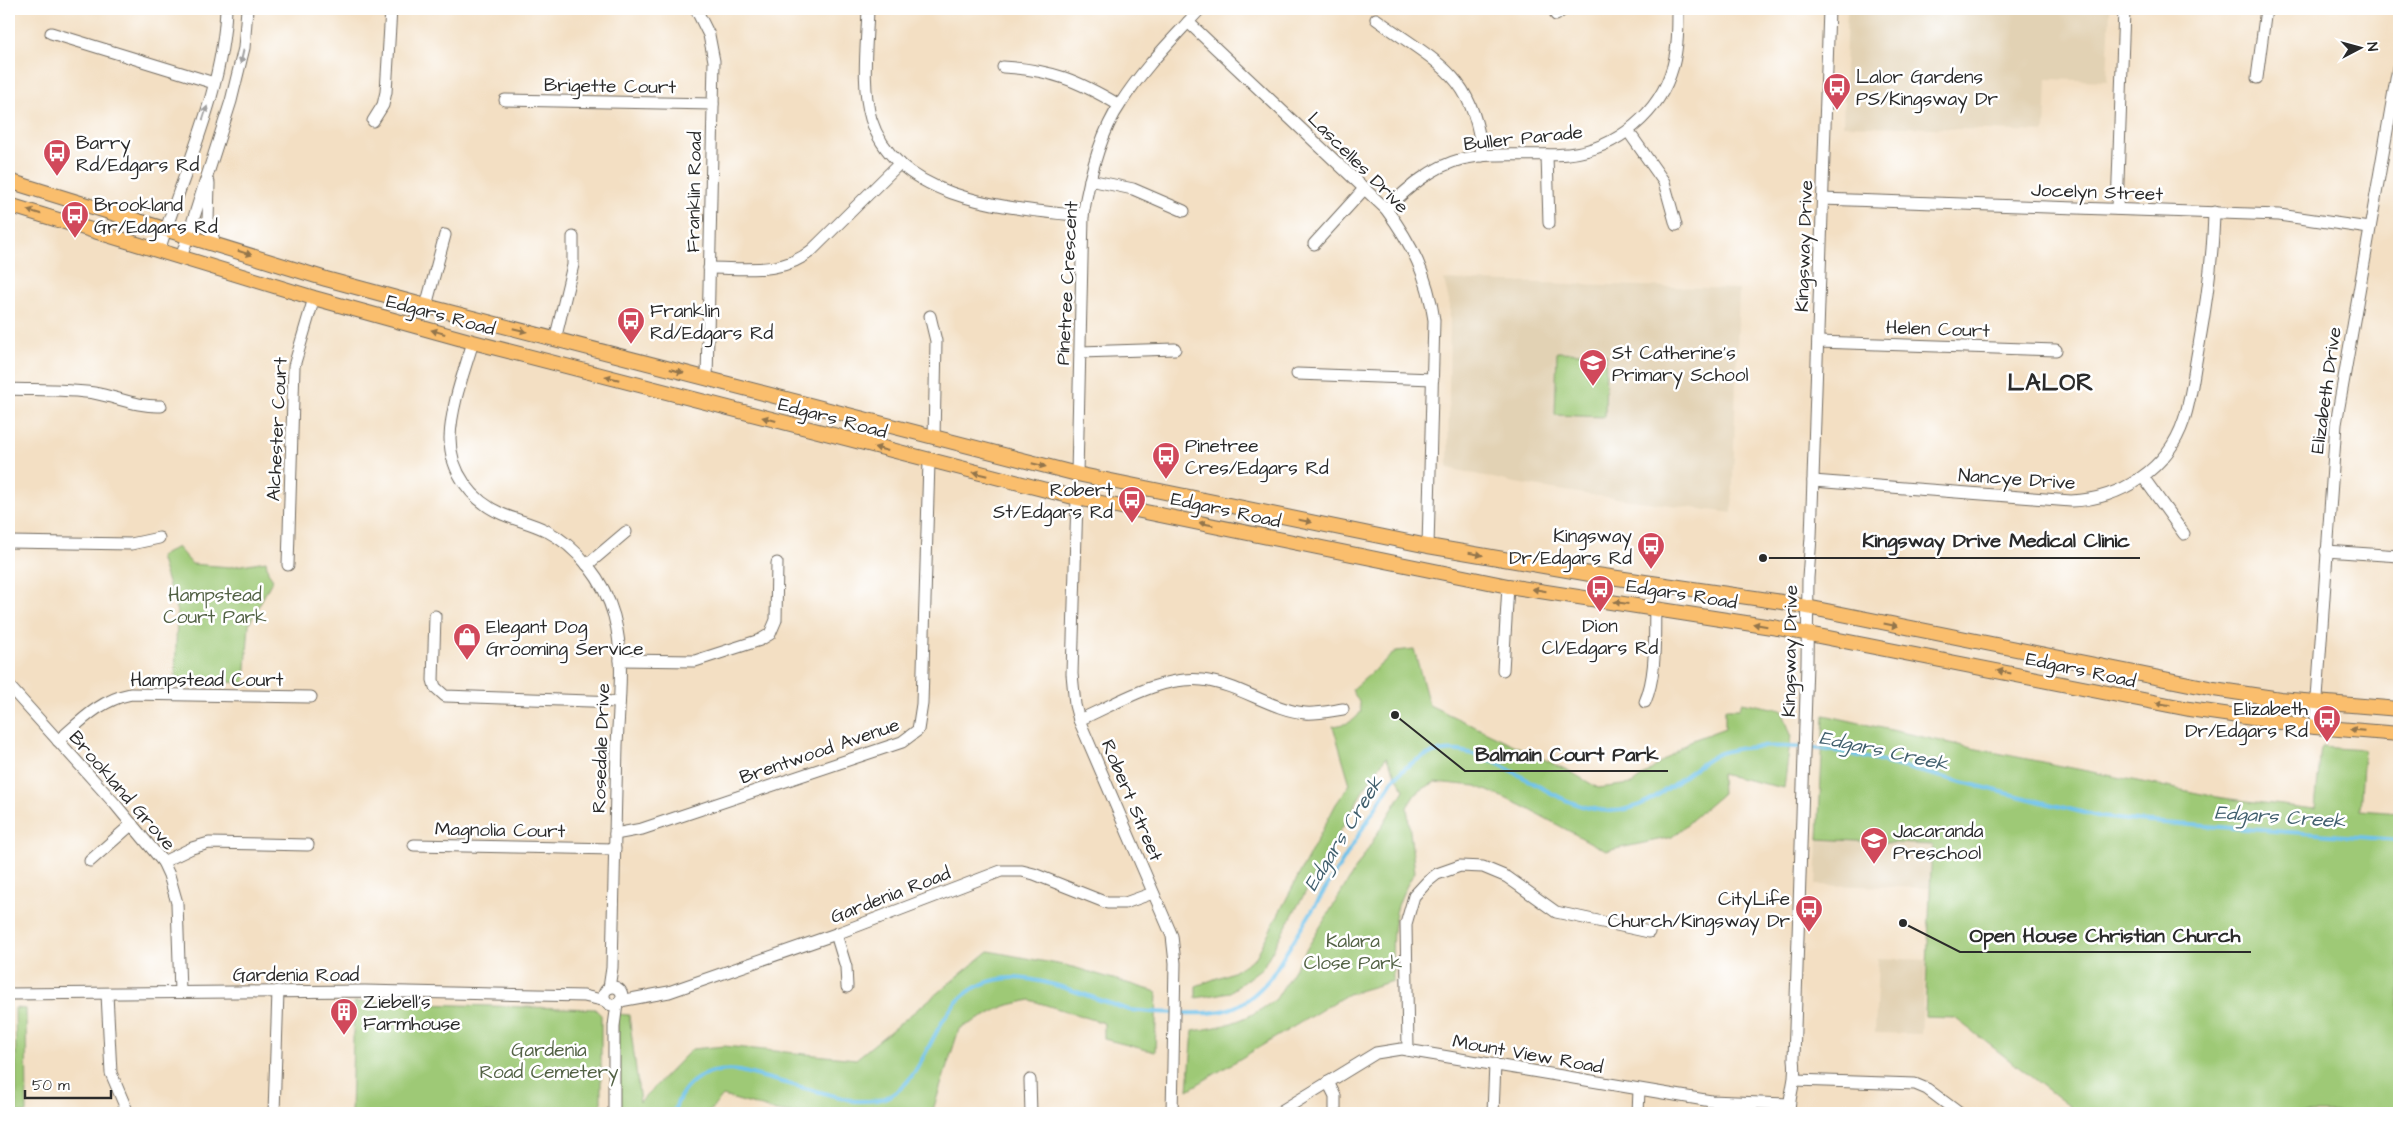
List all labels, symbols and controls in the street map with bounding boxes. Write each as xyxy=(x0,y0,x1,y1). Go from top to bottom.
north arrow xyxy=(2336,22,2386,72)
text: N xyxy=(2362,41,2382,52)
one-way arrow xyxy=(238,50,246,65)
place label: Lalor Gardens PS/Kingsway Dr xyxy=(1856,64,1999,114)
street label: Brigette Court xyxy=(544,72,677,102)
bus stop icon: Lalor Gardens PS/Kingsway Dr xyxy=(1822,72,1852,111)
one-way arrow xyxy=(201,106,209,121)
street label: Lascelles Drive xyxy=(1301,106,1415,220)
street label: Buller Parade xyxy=(1462,119,1584,158)
place label: Barry Rd/Edgars Rd xyxy=(76,130,200,180)
street label: Franklin Road xyxy=(680,131,709,253)
bus stop icon: Barry Rd/Edgars Rd xyxy=(42,138,72,177)
street label: Jocelyn Street xyxy=(2030,177,2164,209)
street label: Kingsway Drive xyxy=(1789,180,1821,313)
place label: Brookland Gr/Edgars Rd xyxy=(94,192,218,242)
bus stop icon: Brookland Gr/Edgars Rd xyxy=(60,200,90,239)
street label: Pinetree Crescent xyxy=(1050,200,1085,366)
one-way arrow xyxy=(26,208,41,216)
one-way arrow xyxy=(238,250,253,258)
street label: Edgars Road xyxy=(383,288,498,344)
place label: Franklin Rd/Edgars Rd xyxy=(650,298,774,348)
bus stop icon: Franklin Rd/Edgars Rd xyxy=(616,306,646,345)
street label: Helen Court xyxy=(1885,314,1991,345)
street label: Elizabeth Drive xyxy=(2304,325,2349,455)
one-way arrow xyxy=(512,327,527,335)
one-way arrow xyxy=(430,328,445,336)
place label: St Catherine's Primary School xyxy=(1612,340,1748,390)
school or university icon: St Catherine's Primary School xyxy=(1578,348,1608,387)
street label: Alchester Court xyxy=(260,356,295,502)
district label: LALOR xyxy=(2008,366,2094,400)
one-way arrow xyxy=(670,367,685,375)
one-way arrow xyxy=(604,374,620,382)
street label: Edgars Road xyxy=(775,391,890,447)
one-way arrow xyxy=(762,415,777,423)
place label: Pinetree Cres/Edgars Rd xyxy=(1185,433,1329,483)
bus stop icon: Pinetree Cres/Edgars Rd xyxy=(1151,441,1181,480)
one-way arrow xyxy=(874,445,889,453)
one-way arrow xyxy=(1031,461,1046,469)
street label: Nancye Drive xyxy=(1957,462,2076,498)
one-way arrow xyxy=(972,469,987,477)
place label: Robert St/Edgars Rd xyxy=(993,477,1113,527)
bus stop icon: Robert St/Edgars Rd xyxy=(1117,485,1147,524)
street label: Edgars Road xyxy=(1168,486,1283,536)
one-way arrow xyxy=(1297,517,1313,525)
one-way arrow xyxy=(1198,520,1214,528)
place label: Kingsway Dr/Edgars Rd xyxy=(1509,523,1633,573)
callout: Kingsway Drive Medical Clinic xyxy=(1852,523,2140,558)
text: Kingsway Drive Medical Clinic xyxy=(1862,527,2130,556)
bus stop icon: Kingsway Dr/Edgars Rd xyxy=(1636,531,1666,570)
one-way arrow xyxy=(1468,551,1484,559)
street label: Edgars Road xyxy=(1624,572,1739,618)
bus stop icon: Dion Cl/Edgars Rd xyxy=(1585,574,1615,613)
park label: Hampstead Court Park xyxy=(163,582,267,631)
street label: Kingsway Drive xyxy=(1776,585,1806,717)
one-way arrow xyxy=(1530,586,1546,594)
one-way arrow xyxy=(1612,598,1628,606)
place label: Dion Cl/Edgars Rd xyxy=(1542,613,1658,663)
place label: Elegant Dog Grooming Service xyxy=(486,614,644,664)
one-way arrow xyxy=(1751,621,1767,629)
shop icon: Elegant Dog Grooming Service xyxy=(452,622,482,661)
one-way arrow xyxy=(1883,622,1899,630)
street label: Edgars Road xyxy=(2023,646,2138,696)
street label: Hampstead Court xyxy=(130,667,284,694)
one-way arrow xyxy=(1996,668,2011,676)
street label: Rosedale Drive xyxy=(586,683,617,814)
place label: Elizabeth Dr/Edgars Rd xyxy=(2185,696,2309,746)
one-way arrow xyxy=(2155,700,2171,708)
bus stop icon: Elizabeth Dr/Edgars Rd xyxy=(2312,704,2342,743)
street label: Brentwood Avenue xyxy=(736,711,903,791)
water label: Edgars Creek xyxy=(1817,724,1951,779)
street label: Brookland Grove xyxy=(62,725,182,857)
one-way arrow xyxy=(2349,726,2365,734)
street label: Robert Street xyxy=(1094,736,1169,866)
callout: Balmain Court Park xyxy=(1465,736,1668,771)
text: Balmain Court Park xyxy=(1475,741,1659,769)
water label: Edgars Creek xyxy=(1297,770,1392,897)
water label: Edgars Creek xyxy=(2214,798,2347,837)
street label: Magnolia Court xyxy=(434,816,566,846)
place label: Jacaranda Preschool xyxy=(1893,818,1984,867)
school or university icon: Jacaranda Preschool xyxy=(1859,826,1889,865)
street label: Gardenia Road xyxy=(827,860,955,931)
place label: CityLife Church/Kingsway Dr xyxy=(1608,886,1791,936)
bus stop icon: CityLife Church/Kingsway Dr xyxy=(1794,894,1824,933)
callout: Open House Christian Church xyxy=(1960,917,2251,952)
text: Open House Christian Church xyxy=(1969,922,2242,950)
park label: Kalara Close Park xyxy=(1304,928,1403,977)
street label: Gardenia Road xyxy=(233,962,360,989)
place label: Ziebell's Farmhouse xyxy=(363,989,461,1038)
building icon: Ziebell's Farmhouse xyxy=(329,997,359,1036)
street label: Mount View Road xyxy=(1450,1028,1605,1081)
park label: Gardenia Road Cemetery xyxy=(480,1037,619,1087)
scale bar xyxy=(25,1067,111,1099)
text: 50 m xyxy=(32,1075,70,1096)

